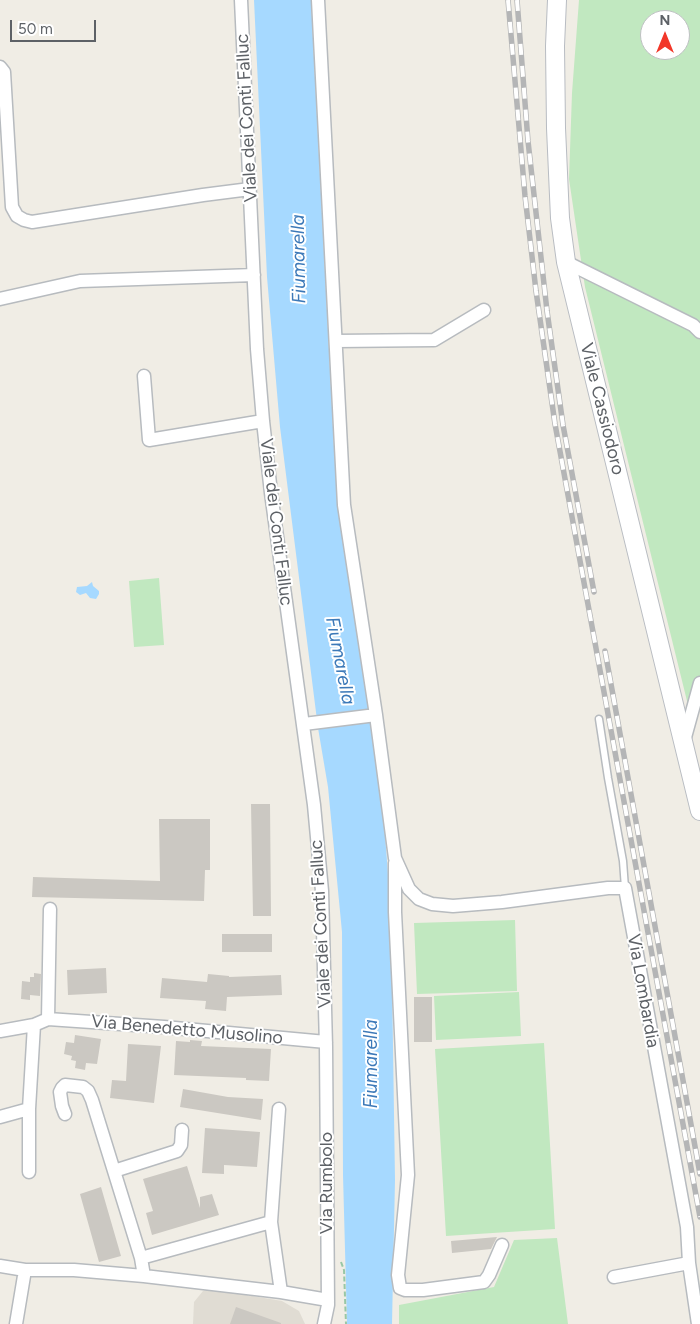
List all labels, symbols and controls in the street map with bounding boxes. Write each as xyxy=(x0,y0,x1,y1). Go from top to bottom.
scale bar xyxy=(12,10,99,42)
north arrow xyxy=(640,10,690,60)
text: N xyxy=(660,12,670,29)
text: 50 m xyxy=(18,20,53,38)
street label: Viale dei Conti Falluc xyxy=(232,33,262,203)
water label: Fiumarella xyxy=(287,214,311,304)
street label: Viale Cassiodoro xyxy=(575,341,629,477)
street label: Viale dei Conti Falluc xyxy=(255,437,297,607)
water label: Fiumarella xyxy=(320,615,360,707)
street label: Viale dei Conti Falluc xyxy=(306,839,336,1009)
street label: Via Lombardia xyxy=(622,932,664,1050)
street label: Via Benedetto Musolino xyxy=(90,1011,284,1049)
water label: Fiumarella xyxy=(360,1019,382,1109)
street label: Via Rumbolo xyxy=(316,1132,338,1234)

